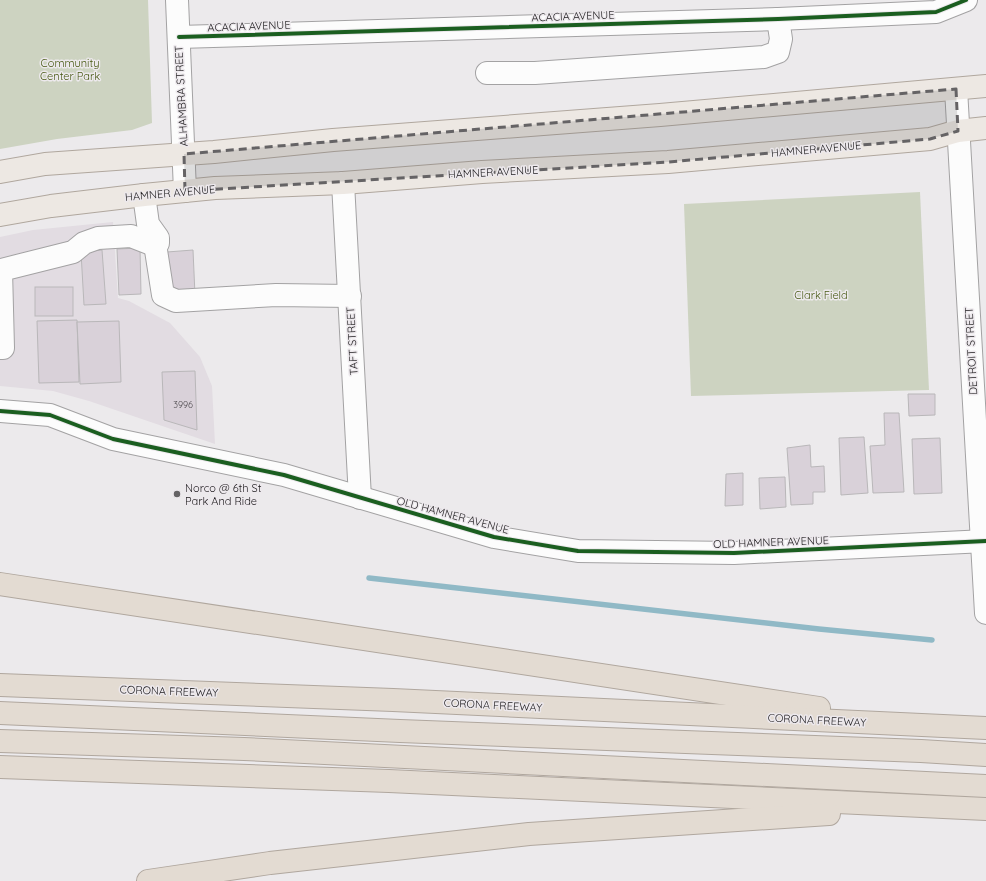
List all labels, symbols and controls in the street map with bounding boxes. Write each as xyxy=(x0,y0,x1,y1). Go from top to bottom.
street label: ACACIA AVENUE xyxy=(531,8,615,24)
street label: ACACIA AVENUE xyxy=(207,18,291,34)
street label: ALHAMBRA STREET xyxy=(171,45,191,147)
park label: Community Center Park xyxy=(40,56,100,83)
street label: HAMNER AVENUE xyxy=(770,138,862,160)
street label: HAMNER AVENUE xyxy=(447,163,539,181)
street label: HAMNER AVENUE xyxy=(124,182,216,204)
park label: Clark Field xyxy=(794,288,848,302)
street label: TAFT STREET xyxy=(343,306,361,376)
street label: DETROIT STREET xyxy=(962,306,980,395)
house number: 3996 xyxy=(173,399,193,410)
place label: Norco @ 6th St Park And Ride xyxy=(185,481,262,508)
marker: Norco @ 6th St Park And Ride xyxy=(172,489,182,499)
street label: OLD HAMNER AVENUE xyxy=(395,493,511,537)
street label: OLD HAMNER AVENUE xyxy=(713,533,829,551)
street label: CORONA FREEWAY xyxy=(119,682,219,700)
street label: CORONA FREEWAY xyxy=(443,695,543,715)
street label: CORONA FREEWAY xyxy=(767,710,867,730)

